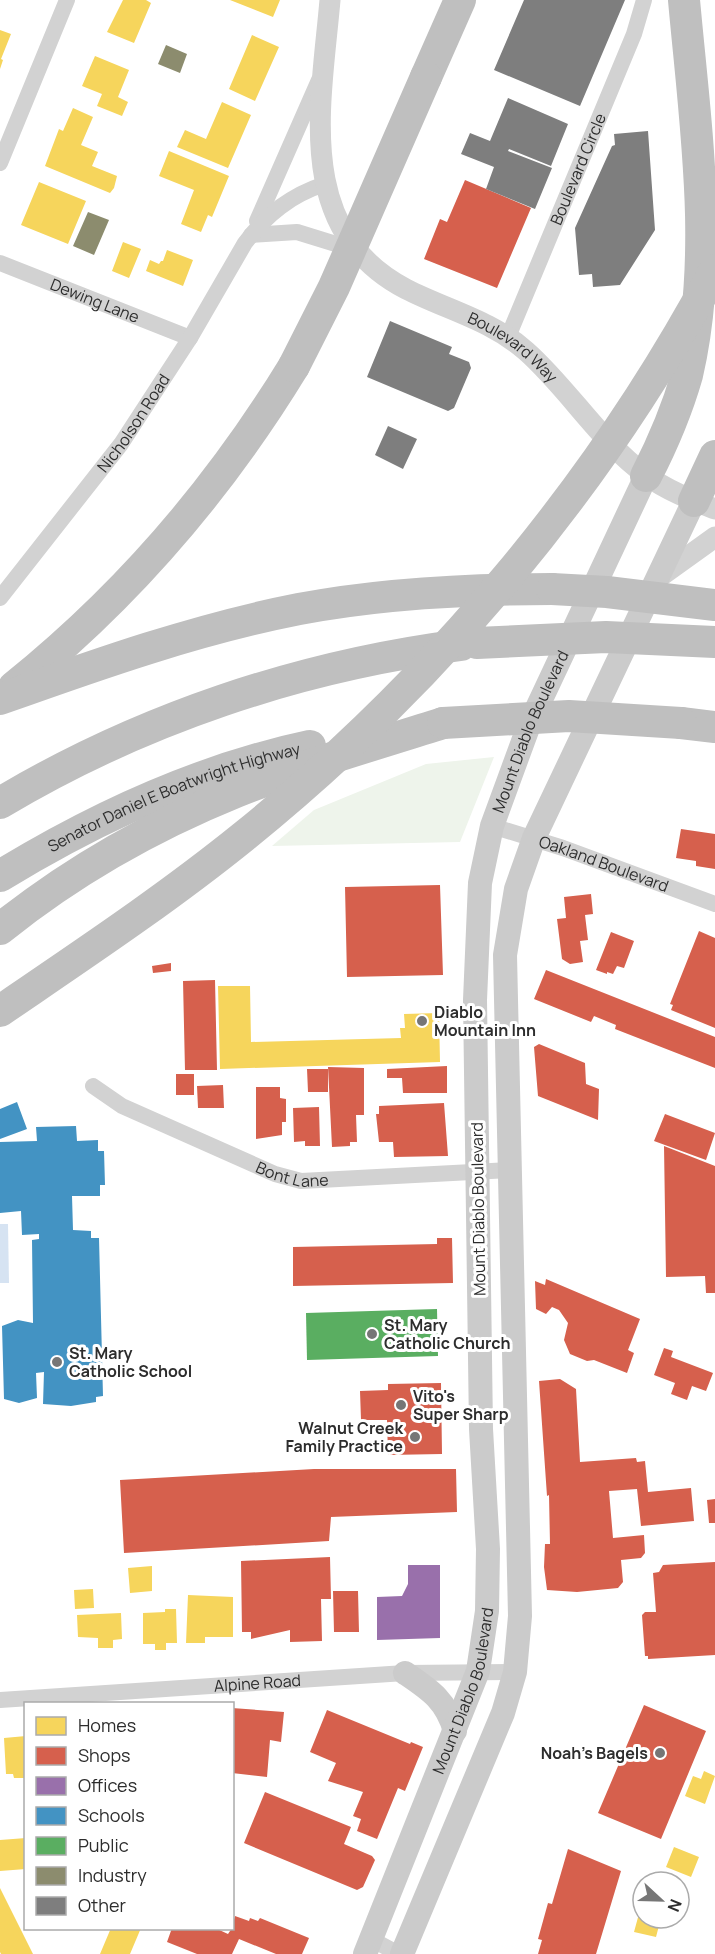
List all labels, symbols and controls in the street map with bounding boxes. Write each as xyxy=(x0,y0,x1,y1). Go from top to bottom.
street label: Boulevard Circle xyxy=(545,110,611,228)
street label: Dewing Lane xyxy=(47,273,143,328)
street label: Boulevard Way xyxy=(464,307,563,388)
street label: Nicholson Road xyxy=(92,370,175,477)
street label: Mount Diablo Boulevard xyxy=(487,647,574,816)
street label: Senator Daniel E Boatwright Highway xyxy=(44,737,303,857)
street label: Oakland Boulevard xyxy=(536,830,672,897)
place label: Diablo Mountain Inn xyxy=(434,1001,536,1041)
marker: Diablo Mountain Inn xyxy=(415,1014,429,1028)
street label: Mount Diablo Boulevard xyxy=(465,1122,491,1296)
street label: Bont Lane xyxy=(252,1156,329,1192)
place label: St. Mary Catholic Church xyxy=(384,1314,511,1354)
marker: St. Mary Catholic Church xyxy=(365,1327,379,1341)
place label: St. Mary Catholic School xyxy=(69,1342,192,1382)
marker: St. Mary Catholic School xyxy=(50,1355,64,1369)
place label: Vito's Super Sharp xyxy=(413,1385,509,1425)
marker: Vito's Super Sharp xyxy=(394,1398,408,1412)
place label: Walnut Creek Family Practice xyxy=(285,1417,403,1457)
marker: Walnut Creek Family Practice xyxy=(408,1430,422,1444)
street label: Mount Diablo Boulevard xyxy=(427,1606,498,1777)
street label: Alpine Road xyxy=(213,1669,302,1697)
legend xyxy=(24,1702,234,1930)
text: Homes xyxy=(78,1713,136,1737)
place label: Noah's Bagels xyxy=(541,1742,648,1764)
text: Shops xyxy=(78,1743,130,1767)
marker: Noah's Bagels xyxy=(653,1746,667,1760)
text: Offices xyxy=(78,1773,137,1797)
text: Schools xyxy=(78,1803,145,1827)
text: Public xyxy=(78,1833,129,1857)
text: Industry xyxy=(78,1863,147,1887)
north arrow xyxy=(631,1870,691,1930)
text: Other xyxy=(78,1893,126,1917)
text: N xyxy=(663,1896,687,1915)

